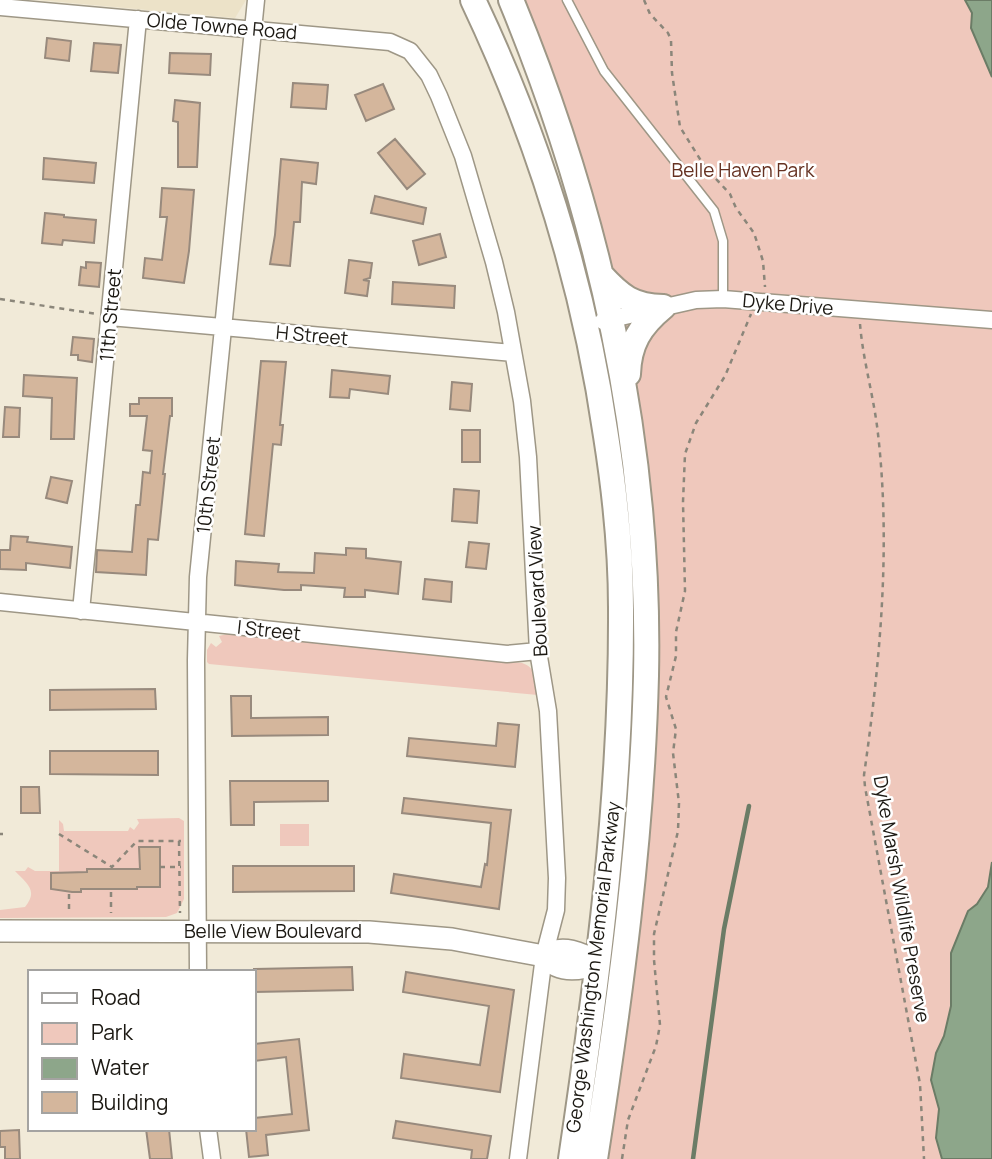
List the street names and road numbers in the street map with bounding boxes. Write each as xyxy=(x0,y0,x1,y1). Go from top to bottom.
street label: Olde Towne Road xyxy=(146,6,298,46)
street label: 11th Street xyxy=(93,267,127,363)
street label: Dyke Drive xyxy=(741,287,835,321)
street label: H Street xyxy=(275,319,349,351)
street label: 10th Street xyxy=(190,435,226,535)
street label: Boulevard View xyxy=(521,524,553,657)
street label: I Street xyxy=(236,614,302,646)
street label: Dyke Marsh Wildlife Preserve xyxy=(867,774,937,1024)
street label: George Washington Memorial Parkway xyxy=(560,800,626,1134)
street label: Belle View Boulevard xyxy=(184,918,362,944)

